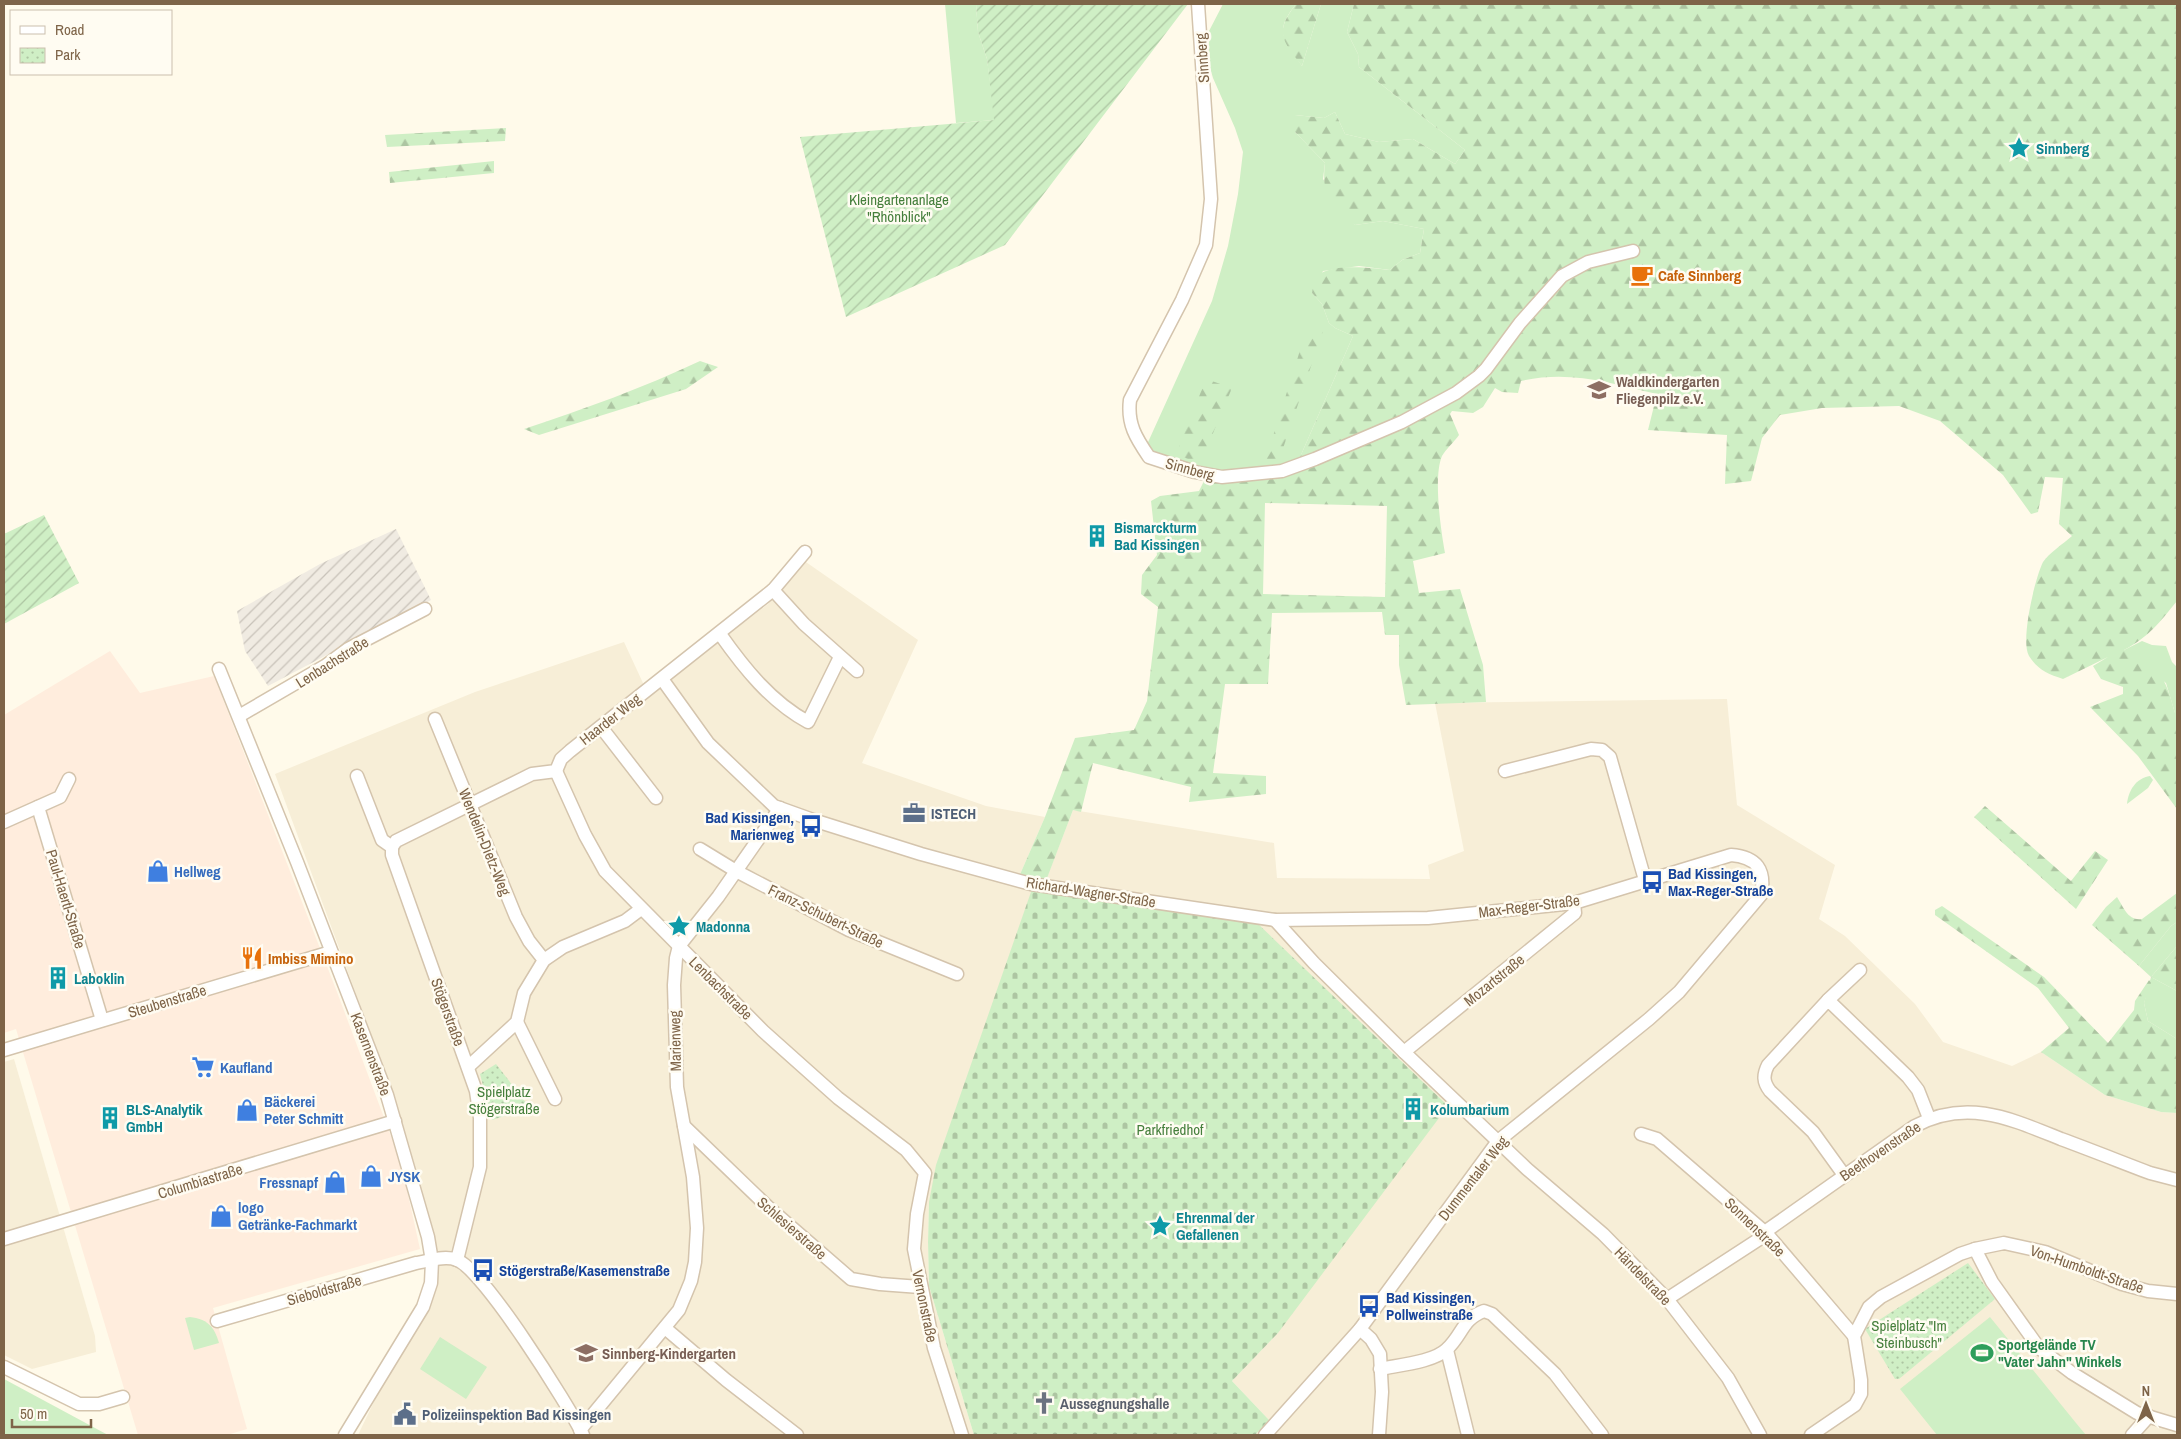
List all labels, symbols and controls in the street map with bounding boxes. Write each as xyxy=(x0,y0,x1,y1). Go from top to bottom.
legend xyxy=(10,10,172,75)
text: Road xyxy=(55,19,84,40)
street label: Sinnberg xyxy=(1190,32,1214,84)
text: Park xyxy=(55,44,81,65)
place icon: Sinnberg xyxy=(2006,135,2032,161)
place label: Sinnberg xyxy=(2036,138,2090,159)
park label: Kleingartenanlage "Rhönblick" xyxy=(849,189,949,227)
cafe icon: Cafe Sinnberg xyxy=(1629,262,1655,288)
place label: Cafe Sinnberg xyxy=(1658,265,1742,286)
place label: Waldkindergarten Fliegenpilz e.V. xyxy=(1616,371,1719,409)
school or university icon: Waldkindergarten Fliegenpilz e.V. xyxy=(1586,377,1612,403)
street label: Sinnberg xyxy=(1163,452,1217,486)
place label: Bismarckturm Bad Kissingen xyxy=(1114,517,1199,555)
building icon: Bismarckturm Bad Kissingen xyxy=(1084,523,1110,549)
street label: Lenbachstraße xyxy=(292,631,372,693)
street label: Haarder Weg xyxy=(575,688,645,750)
street label: Wendelin-Dietz-Weg xyxy=(454,785,516,899)
office icon: ISTECH xyxy=(901,800,927,826)
place label: ISTECH xyxy=(931,803,976,824)
place label: Bad Kissingen, Marienweg xyxy=(705,807,794,845)
bus stop icon: Bad Kissingen, Marienweg xyxy=(798,813,824,839)
street label: Paul-Haertl-Straße xyxy=(41,847,91,951)
shop icon: Hellweg xyxy=(145,858,171,884)
place label: Hellweg xyxy=(174,861,221,882)
place label: Bad Kissingen, Max-Reger-Straße xyxy=(1668,863,1773,901)
bus stop icon: Bad Kissingen, Max-Reger-Straße xyxy=(1639,869,1665,895)
street label: Richard-Wagner-Straße xyxy=(1025,871,1157,913)
street label: Franz-Schubert-Straße xyxy=(765,879,887,953)
street label: Max-Reger-Straße xyxy=(1477,889,1581,923)
place icon: Madonna xyxy=(666,913,692,939)
place label: Madonna xyxy=(696,916,750,937)
restaurant icon: Imbiss Mimino xyxy=(239,945,265,971)
place label: Imbiss Mimino xyxy=(268,948,353,969)
street label: Mozartstraße xyxy=(1459,949,1529,1011)
street label: Lenbachstraße xyxy=(685,952,758,1025)
building icon: Laboklin xyxy=(45,965,71,991)
place label: Laboklin xyxy=(74,968,125,989)
street label: Stögerstraße xyxy=(426,975,470,1049)
street label: Steubenstraße xyxy=(125,979,209,1023)
street label: Kasernenstraße xyxy=(346,1009,397,1099)
street label: Marienweg xyxy=(664,1010,686,1072)
supermarket icon: Kaufland xyxy=(190,1054,216,1080)
place label: Kaufland xyxy=(220,1057,273,1078)
park label: Spielplatz Stögerstraße xyxy=(468,1081,540,1119)
place label: Bäckerei Peter Schmitt xyxy=(264,1091,343,1129)
building icon: Kolumbarium xyxy=(1400,1096,1426,1122)
shop icon: Bäckerei Peter Schmitt xyxy=(234,1097,260,1123)
place label: BLS-Analytik GmbH xyxy=(126,1099,203,1137)
place label: Kolumbarium xyxy=(1430,1099,1509,1120)
building icon: BLS-Analytik GmbH xyxy=(97,1105,123,1131)
street label: Beethovenstraße xyxy=(1835,1116,1925,1186)
park label: Parkfriedhof xyxy=(1136,1119,1204,1140)
street label: Dummentaler Weg xyxy=(1433,1131,1513,1225)
street label: Columbiastraße xyxy=(155,1158,245,1204)
shop icon: JYSK xyxy=(358,1163,384,1189)
place label: JYSK xyxy=(388,1166,420,1187)
shop icon: Fressnapf xyxy=(322,1169,348,1195)
place label: Fressnapf xyxy=(259,1172,319,1193)
street label: Schlesierstraße xyxy=(753,1192,832,1264)
street label: Sonnenstraße xyxy=(1720,1193,1790,1262)
place label: logo Getränke-Fachmarkt xyxy=(238,1197,357,1235)
shop icon: logo Getränke-Fachmarkt xyxy=(208,1203,234,1229)
place label: Ehrenmal der Gefallenen xyxy=(1176,1207,1255,1245)
place icon: Ehrenmal der Gefallenen xyxy=(1147,1213,1173,1239)
street label: Von-Humboldt-Straße xyxy=(2027,1240,2147,1298)
street label: Händelstraße xyxy=(1610,1242,1676,1310)
bus stop icon: Stögerstraße/Kasemenstraße xyxy=(470,1257,496,1283)
place label: Stögerstraße/Kasemenstraße xyxy=(499,1260,670,1281)
street label: Vernonstraße xyxy=(907,1268,943,1344)
street label: Sieboldstraße xyxy=(284,1269,364,1311)
place label: Bad Kissingen, Pollweinstraße xyxy=(1386,1287,1475,1325)
bus stop icon: Bad Kissingen, Pollweinstraße xyxy=(1356,1293,1382,1319)
park label: Spielplatz "Im Steinbusch" xyxy=(1871,1315,1947,1353)
place label: Sportgelände TV "Vater Jahn" Winkels xyxy=(1998,1334,2122,1372)
school or university icon: Sinnberg-Kindergarten xyxy=(573,1340,599,1366)
sports icon: Sportgelände TV "Vater Jahn" Winkels xyxy=(1969,1340,1995,1366)
place label: Sinnberg-Kindergarten xyxy=(602,1343,736,1364)
north arrow xyxy=(2121,1379,2171,1429)
text: N xyxy=(2142,1382,2150,1400)
church icon: Aussegnungshalle xyxy=(1031,1390,1057,1416)
place label: Aussegnungshalle xyxy=(1060,1393,1170,1414)
scale bar xyxy=(12,1396,91,1428)
public building icon: Polizeiinspektion Bad Kissingen xyxy=(392,1401,418,1427)
text: 50 m xyxy=(20,1403,47,1424)
place label: Polizeiinspektion Bad Kissingen xyxy=(422,1404,611,1425)

